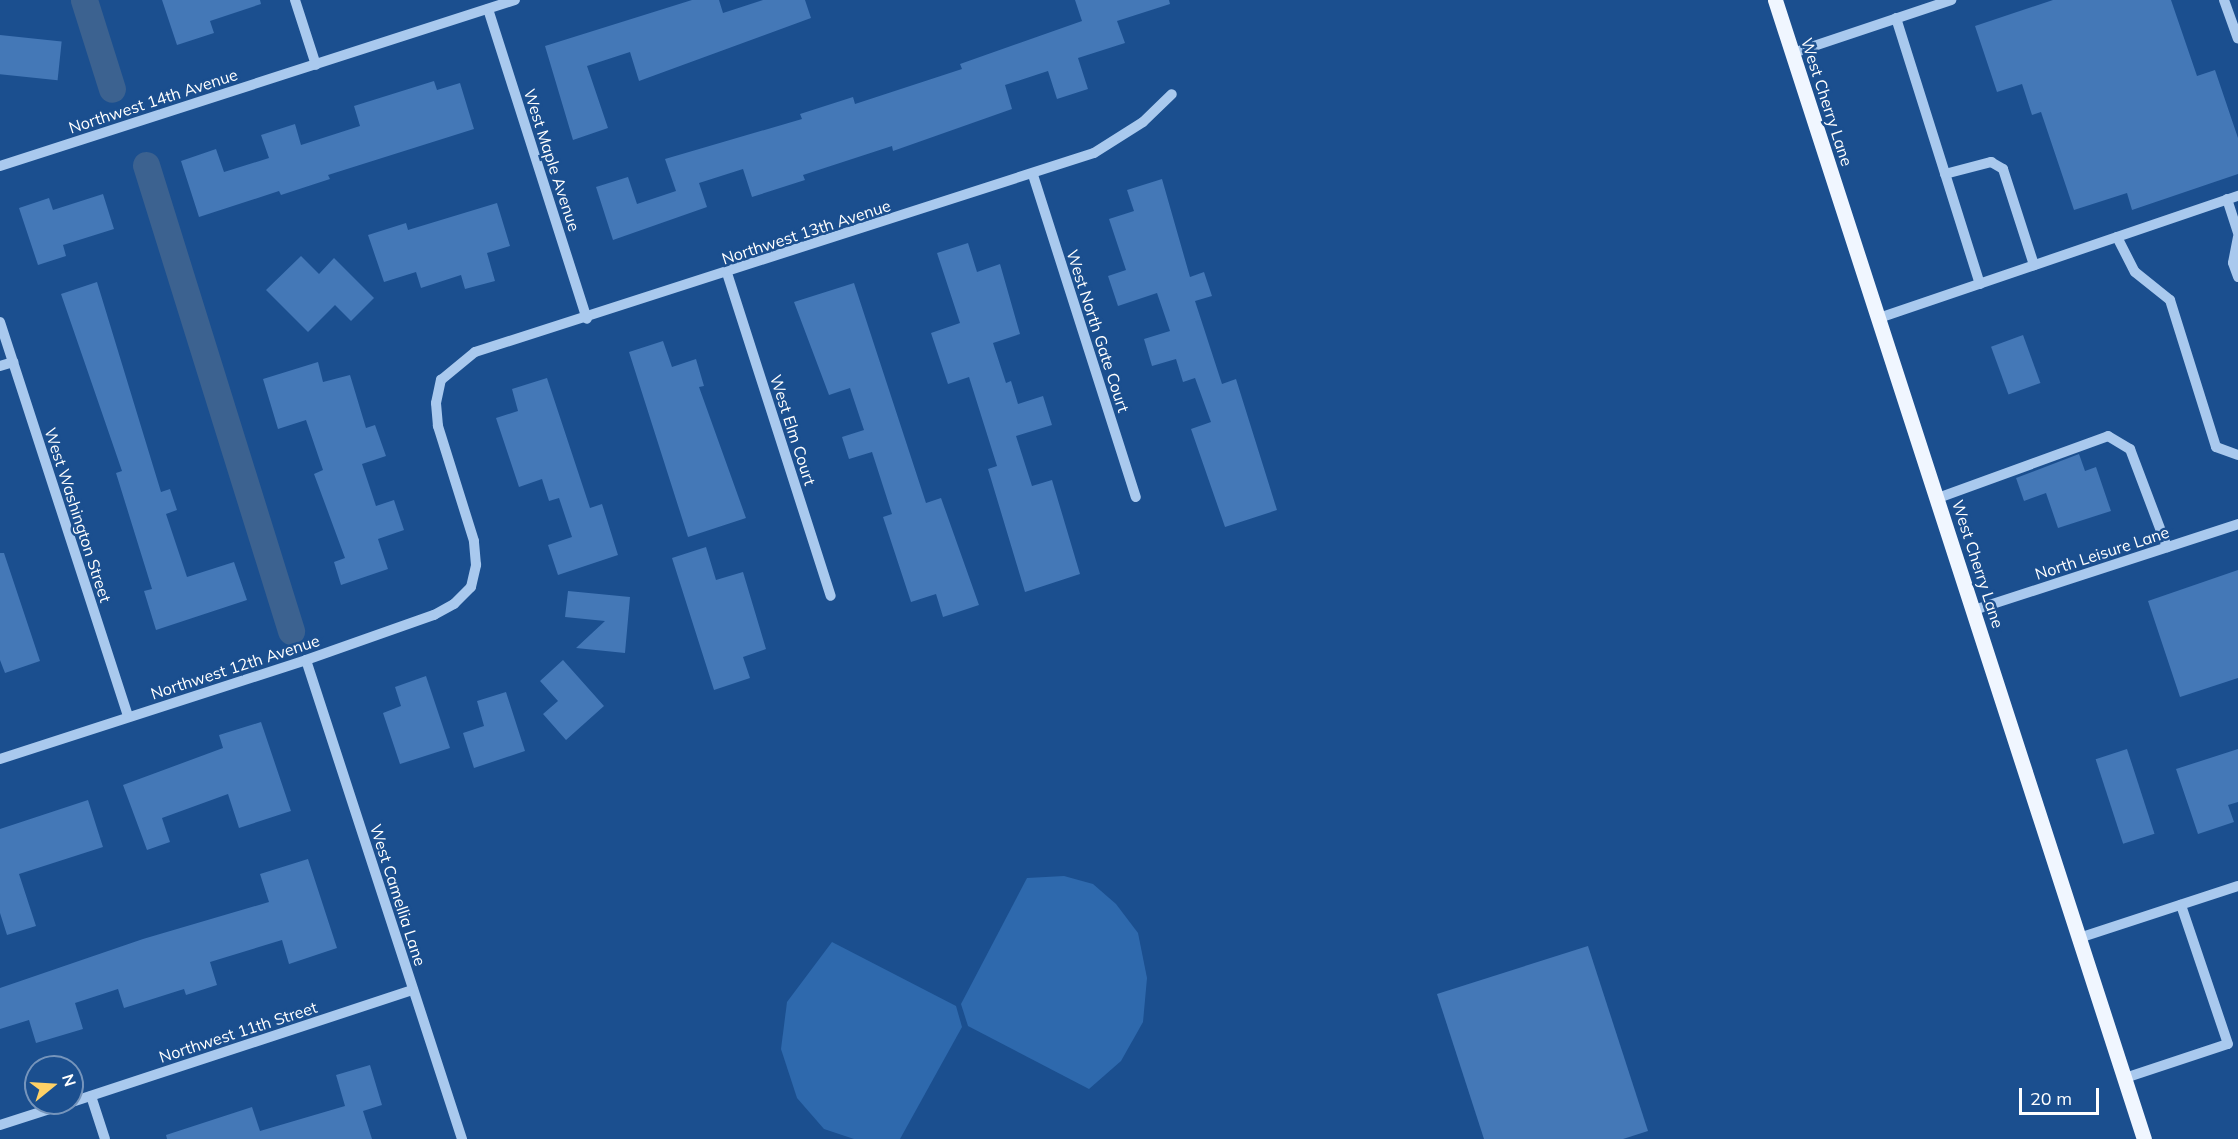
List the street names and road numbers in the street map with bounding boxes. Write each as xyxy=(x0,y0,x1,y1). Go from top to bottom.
street label: West Cherry Lane xyxy=(1797,36,1857,168)
street label: Northwest 14th Avenue xyxy=(66,65,240,137)
street label: West Maple Avenue xyxy=(520,86,584,234)
street label: Northwest 13th Avenue xyxy=(719,196,893,268)
street label: West North Gate Court xyxy=(1063,247,1133,415)
street label: West Elm Court xyxy=(766,372,820,488)
street label: West Washington Street xyxy=(41,425,115,605)
street label: West Cherry Lane xyxy=(1948,498,2008,630)
street label: North Leisure Lane xyxy=(2033,522,2171,584)
street label: Northwest 12th Avenue xyxy=(148,631,322,703)
street label: West Camellia Lane xyxy=(366,822,430,968)
street label: Northwest 11th Street xyxy=(157,997,319,1067)

